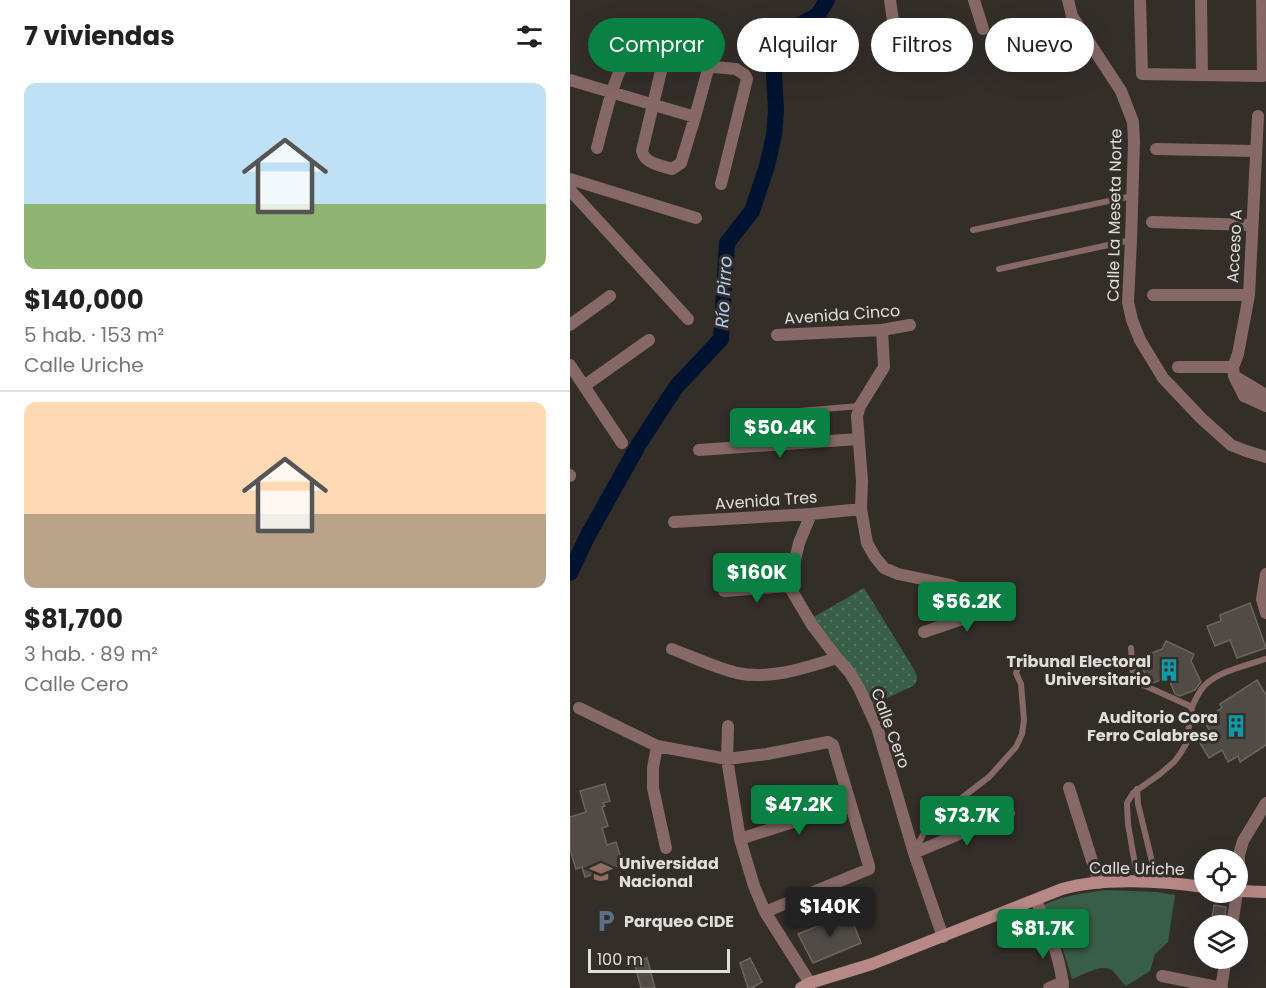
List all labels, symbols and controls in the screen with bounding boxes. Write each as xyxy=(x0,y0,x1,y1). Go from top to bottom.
text: 7 viviendas xyxy=(24,18,175,54)
chip: Comprar xyxy=(588,18,725,72)
chip: Alquilar xyxy=(737,18,859,72)
chip: Filtros xyxy=(871,18,973,72)
chip: Nuevo xyxy=(985,18,1094,72)
icon: filters xyxy=(513,20,546,53)
icon: home xyxy=(231,122,339,230)
street label: Calle La Meseta Norte xyxy=(1101,128,1128,302)
street label: Acceso A xyxy=(1221,208,1248,283)
water label: Río Pirro xyxy=(709,255,738,329)
text: $140,000 xyxy=(24,282,144,318)
street label: Avenida Cinco xyxy=(783,299,901,330)
text: 5 hab. · 153 m² xyxy=(24,321,164,349)
text: Calle Uriche xyxy=(24,351,144,379)
pin: $50.4K xyxy=(731,408,829,459)
text: $50.4K xyxy=(744,413,816,441)
icon: home xyxy=(231,441,339,549)
street label: Avenida Tres xyxy=(714,485,818,516)
pin: $160K xyxy=(715,553,799,604)
text: $160K xyxy=(727,558,787,586)
pin: $56.2K xyxy=(918,582,1016,633)
text: $56.2K xyxy=(932,587,1002,615)
text: $81,700 xyxy=(24,601,123,637)
text: 3 hab. · 89 m² xyxy=(24,640,158,668)
place label: Tribunal Electoral Universitario xyxy=(1007,650,1151,691)
building icon: Tribunal Electoral Universitario xyxy=(1156,657,1182,683)
text: Calle Cero xyxy=(24,670,129,698)
street label: Calle Cero xyxy=(865,685,916,771)
place label: Auditorio Cora Ferro Calabrese xyxy=(1087,706,1218,747)
building icon: Auditorio Cora Ferro Calabrese xyxy=(1223,713,1249,739)
pin: $47.2K xyxy=(750,785,848,836)
text: $47.2K xyxy=(765,790,833,818)
pin: $73.7K xyxy=(918,796,1016,847)
text: $73.7K xyxy=(934,801,1000,829)
map controls xyxy=(1194,849,1248,969)
button: locate xyxy=(1194,849,1248,903)
place label: Universidad Nacional xyxy=(619,852,719,893)
street label: Calle Uriche xyxy=(1089,856,1185,881)
school or university icon: Universidad Nacional xyxy=(588,859,614,885)
pin: $140K xyxy=(788,887,872,938)
text: $140K xyxy=(799,892,861,920)
parking icon: Parqueo CIDE xyxy=(593,908,619,934)
pin: $81.7K xyxy=(994,909,1092,960)
place label: Parqueo CIDE xyxy=(624,910,734,933)
text: $81.7K xyxy=(1011,914,1075,942)
button: layers xyxy=(1194,915,1248,969)
scale bar xyxy=(588,946,730,974)
text: 100 m xyxy=(597,948,643,971)

